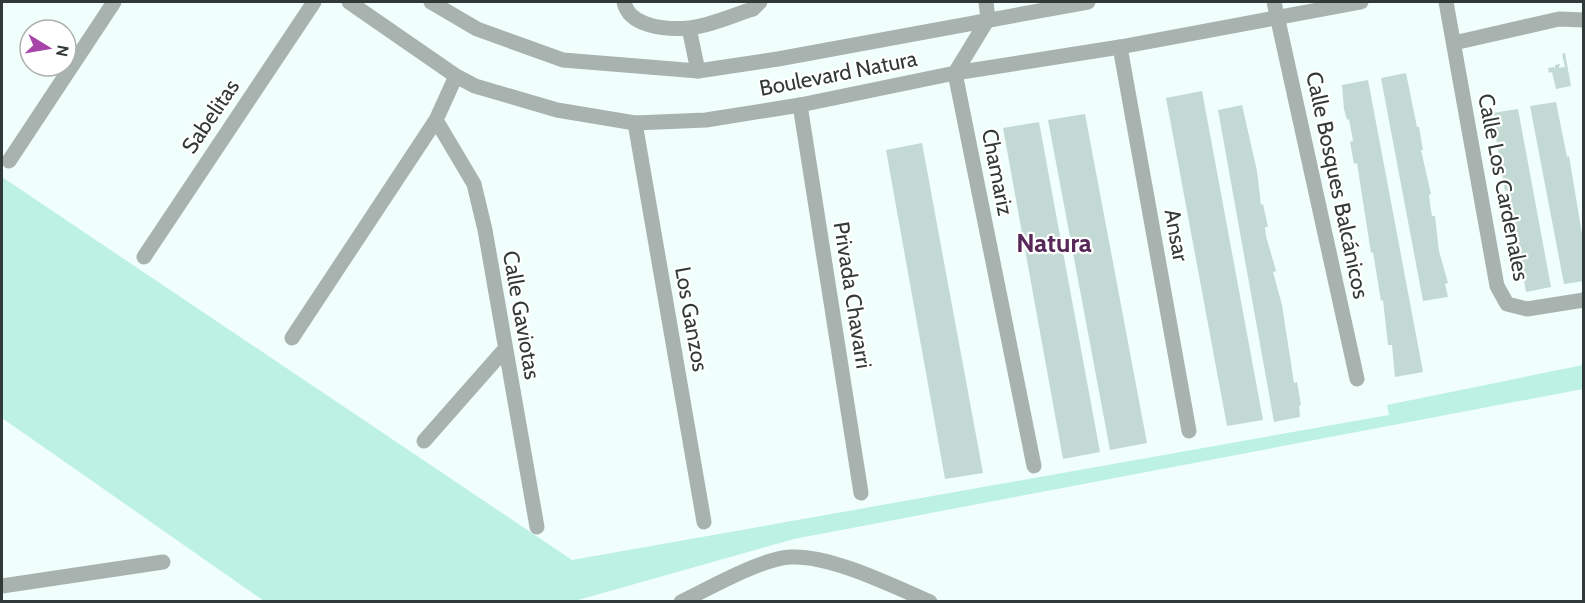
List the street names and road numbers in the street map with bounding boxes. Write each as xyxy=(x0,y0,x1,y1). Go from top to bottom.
street label: Boulevard Natura xyxy=(757,45,920,102)
street label: Calle Bosques Balcánicos xyxy=(1300,69,1375,301)
street label: Sabelitas xyxy=(176,74,245,159)
street label: Calle Los Cardenales xyxy=(1472,91,1535,283)
street label: Chamariz xyxy=(976,126,1019,218)
street label: Ansar xyxy=(1159,207,1194,263)
street label: Privada Chavarri xyxy=(828,220,877,371)
street label: Calle Gaviotas xyxy=(497,249,546,381)
street label: Los Ganzos xyxy=(669,265,714,374)

